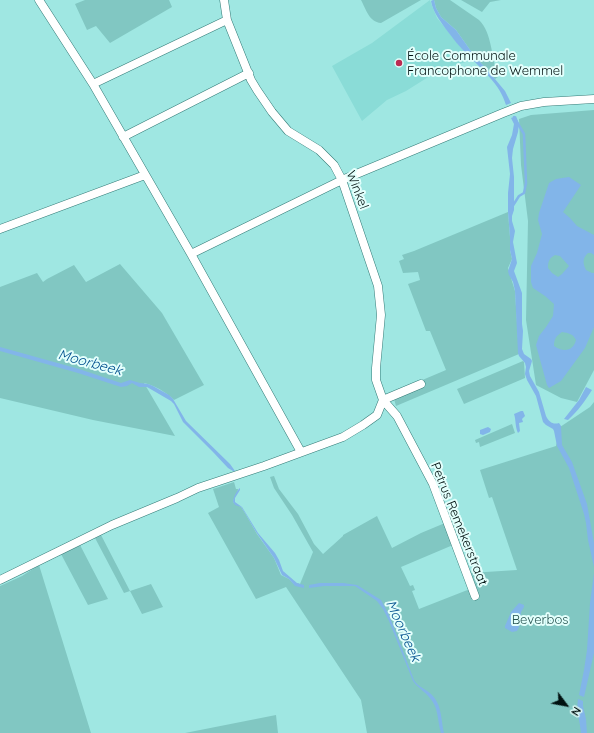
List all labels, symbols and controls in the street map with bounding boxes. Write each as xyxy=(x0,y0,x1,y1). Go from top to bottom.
place label: École Communale Francophone de Wemmel xyxy=(407,48,563,79)
marker: École Communale Francophone de Wemmel xyxy=(394,58,404,68)
street label: Winkel xyxy=(343,169,371,211)
water label: Moorbeek xyxy=(56,346,124,380)
street label: Petrus Remekerstraat xyxy=(427,460,491,588)
water label: Moorbeek xyxy=(382,598,424,664)
park label: Beverbos xyxy=(512,612,568,628)
north arrow xyxy=(546,685,586,725)
text: N xyxy=(568,704,584,719)

